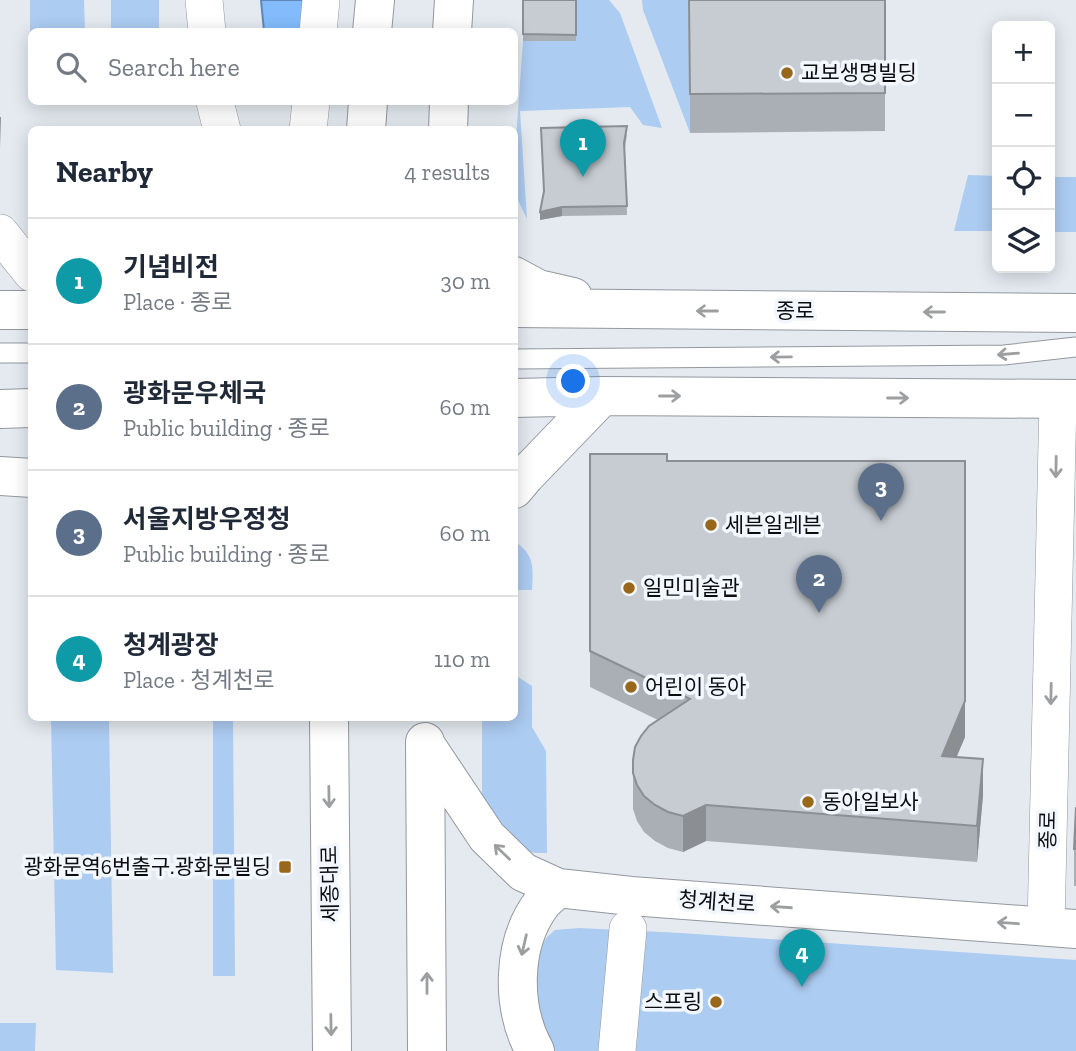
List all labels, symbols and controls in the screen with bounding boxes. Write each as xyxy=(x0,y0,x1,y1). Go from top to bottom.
map controls xyxy=(992,21,1055,273)
button: + xyxy=(992,21,1055,84)
search box xyxy=(28,28,518,105)
icon: search xyxy=(52,48,90,86)
text: Search here xyxy=(108,51,240,83)
place label: 교보생명빌딩 xyxy=(801,60,917,85)
marker: 교보생명빌딩 xyxy=(779,65,795,81)
button: − xyxy=(992,84,1055,147)
pin: 1 xyxy=(560,119,606,177)
button: locate xyxy=(992,147,1055,210)
text: Nearby xyxy=(56,154,153,190)
text: 4 results xyxy=(404,158,490,186)
button: layers xyxy=(992,210,1055,273)
text: 기념비전 xyxy=(123,251,219,283)
text: 1 xyxy=(74,267,84,295)
text: 30 m xyxy=(440,267,490,295)
text: Place · 종로 xyxy=(123,288,233,316)
street label: 종로 xyxy=(776,298,814,323)
one-way arrow xyxy=(696,304,719,317)
one-way arrow xyxy=(923,305,946,319)
one-way arrow xyxy=(997,348,1020,361)
one-way arrow xyxy=(769,350,792,364)
your location xyxy=(556,364,590,398)
text: 광화문우체국 xyxy=(123,377,267,409)
one-way arrow xyxy=(658,390,681,403)
one-way arrow xyxy=(886,391,909,405)
text: 2 xyxy=(73,393,85,421)
text: 60 m xyxy=(439,393,490,421)
text: Public building · 종로 xyxy=(123,414,330,442)
one-way arrow xyxy=(1049,455,1062,478)
pin: 3 xyxy=(858,463,904,521)
text: 서울지방우정청 xyxy=(123,503,290,535)
place label: 세븐일레븐 xyxy=(725,512,822,537)
marker: 세븐일레븐 xyxy=(703,517,719,533)
text: 3 xyxy=(73,519,85,547)
text: 60 m xyxy=(439,519,490,547)
text: Public building · 종로 xyxy=(123,540,330,568)
pin: 2 xyxy=(796,555,842,613)
place label: 일민미술관 xyxy=(643,575,740,600)
marker: 일민미술관 xyxy=(621,580,637,596)
text: 청계광장 xyxy=(123,629,219,661)
text: 4 xyxy=(72,645,86,673)
text: 110 m xyxy=(434,645,490,673)
text: Place · 청계천로 xyxy=(123,666,275,694)
place label: 어린이 동아 xyxy=(645,674,746,699)
marker: 어린이 동아 xyxy=(623,679,639,695)
one-way arrow xyxy=(1044,683,1057,706)
one-way arrow xyxy=(322,786,336,809)
place label: 동아일보사 xyxy=(822,789,919,814)
marker: 동아일보사 xyxy=(800,794,816,810)
street label: 종로 xyxy=(1035,810,1060,850)
one-way arrow xyxy=(494,843,511,860)
street label: 세종대로 xyxy=(316,845,343,923)
place label: 광화문역6번출구.광화문빌딩 xyxy=(24,854,271,879)
marker: 광화문역6번출구.광화문빌딩 xyxy=(277,859,293,875)
street label: 청계천로 xyxy=(678,886,756,917)
one-way arrow xyxy=(770,900,793,913)
one-way arrow xyxy=(997,916,1020,929)
pin: 4 xyxy=(779,929,825,987)
one-way arrow xyxy=(517,933,530,956)
one-way arrow xyxy=(420,972,434,995)
place label: 스프링 xyxy=(644,989,702,1014)
marker: 스프링 xyxy=(708,994,724,1010)
one-way arrow xyxy=(325,1013,338,1036)

